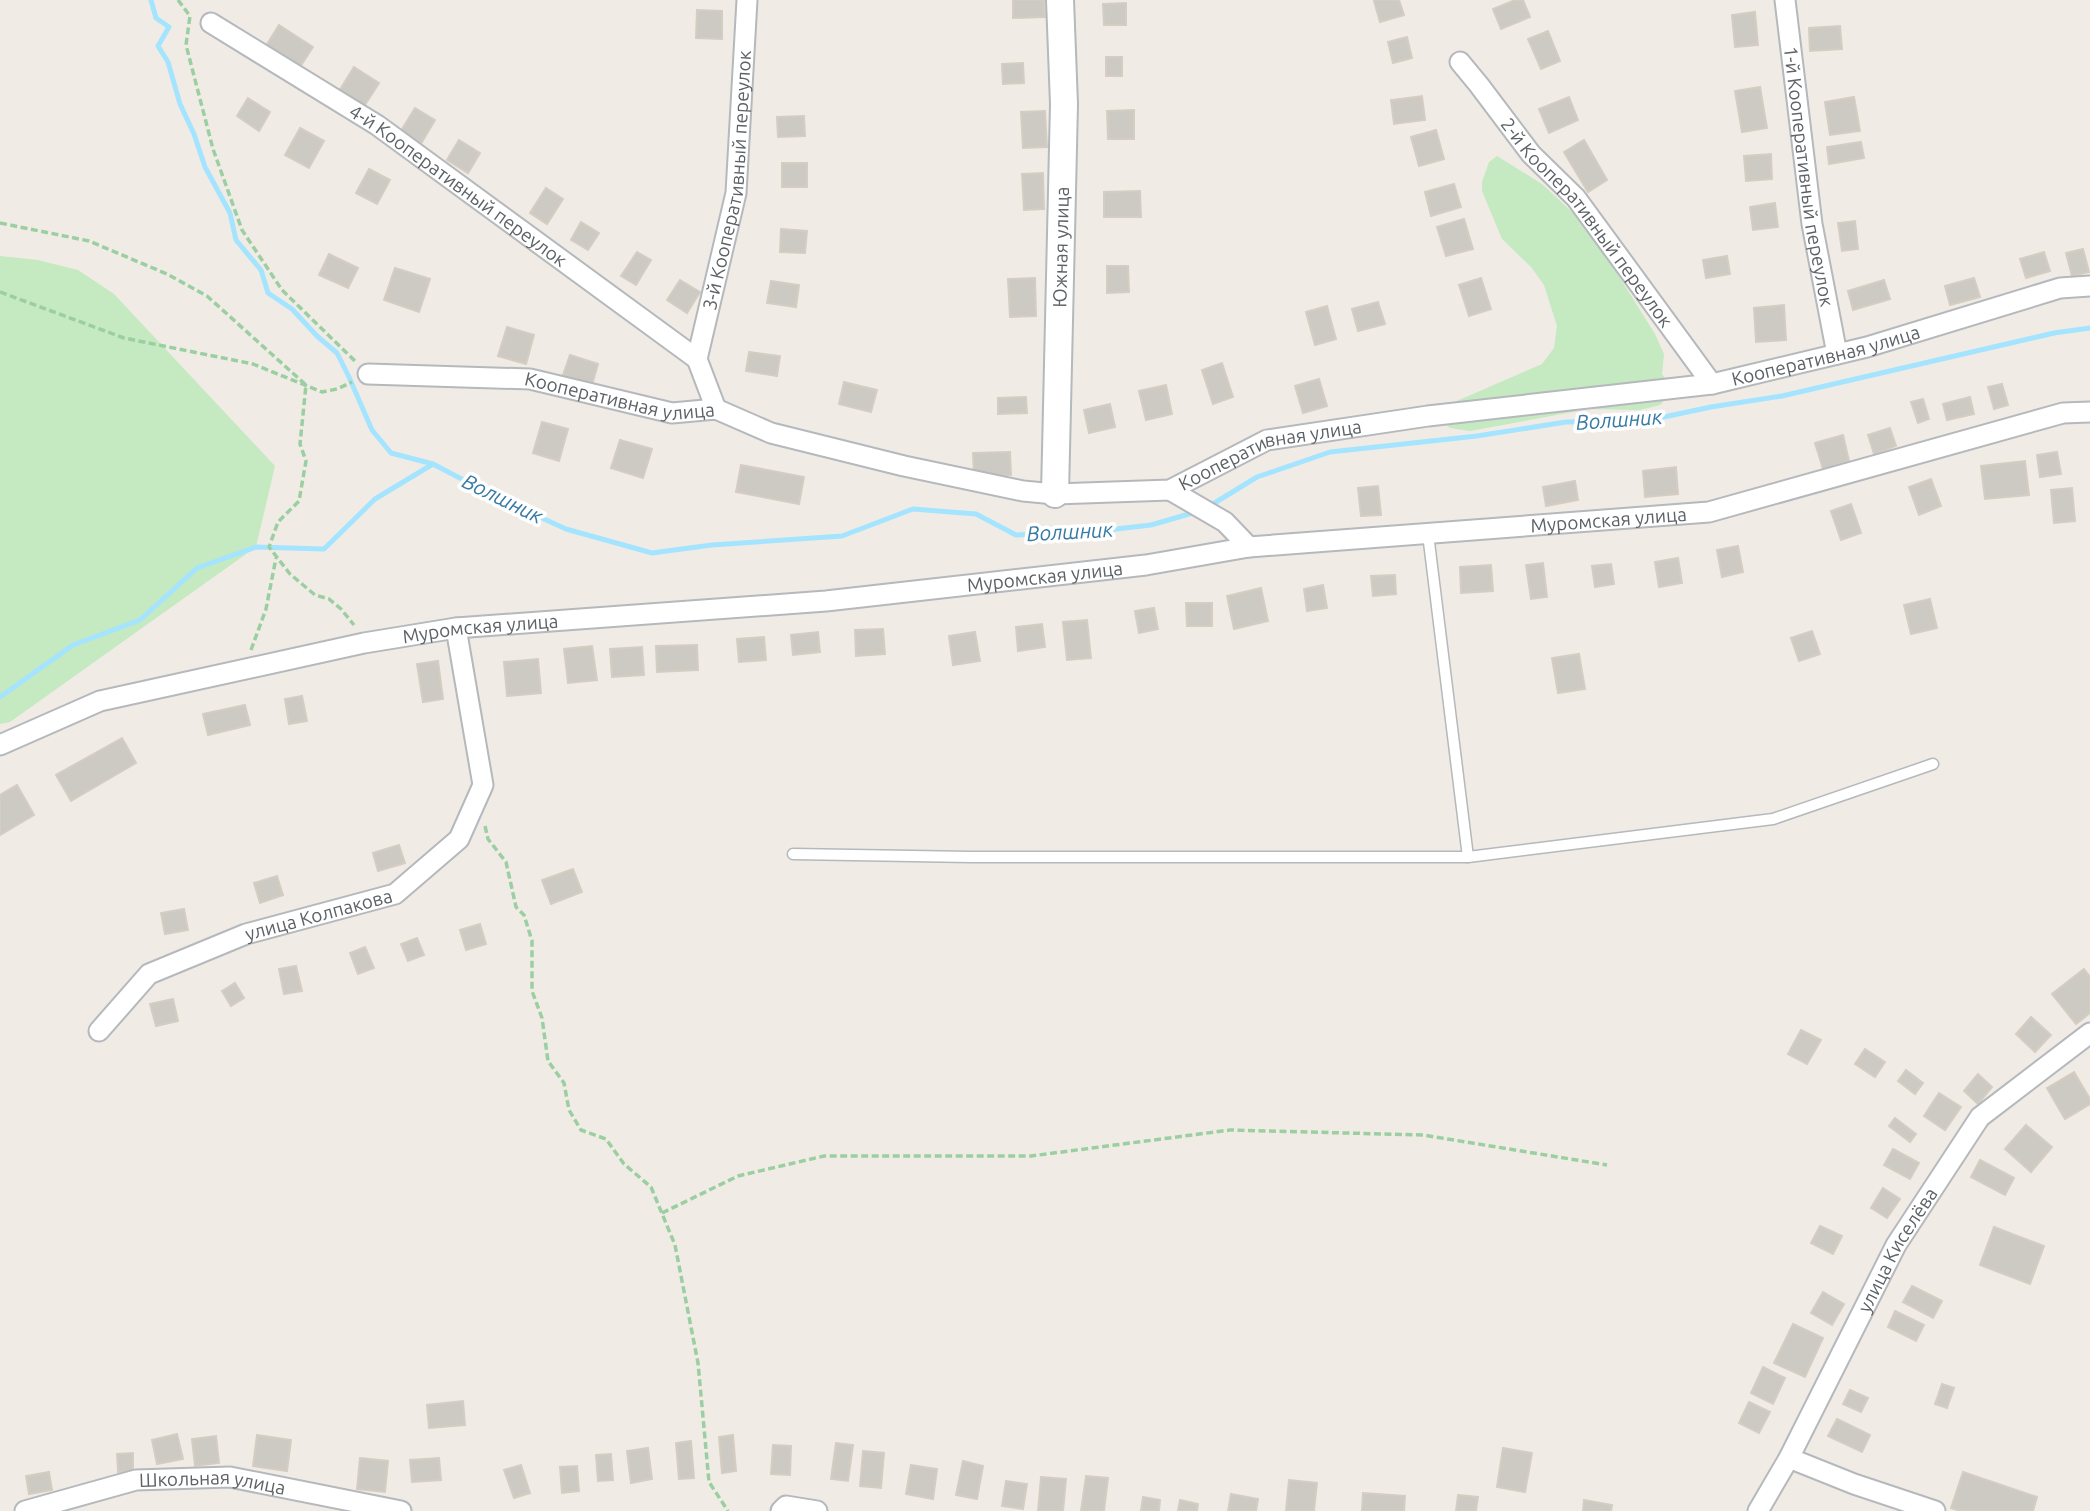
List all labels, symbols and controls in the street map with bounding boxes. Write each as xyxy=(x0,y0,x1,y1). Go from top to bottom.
street label: 1-й Кооперативный переулок xyxy=(1780,45,1839,309)
street label: 3-й Кооперативный переулок xyxy=(698,50,755,312)
street label: 4-й Кооперативный переулок xyxy=(346,100,571,271)
street label: 2-й Кооперативный переулок xyxy=(1497,113,1678,332)
street label: Южная улица xyxy=(1048,186,1073,308)
street label: Кооперативная улица xyxy=(1729,321,1922,390)
street label: Кооперативная улица xyxy=(523,367,716,424)
water label: Волшник xyxy=(1575,404,1663,434)
street label: Кооперативная улица xyxy=(1175,415,1363,495)
water label: Волшник xyxy=(459,468,547,528)
street label: Муромская улица xyxy=(1530,503,1688,537)
water label: Волшник xyxy=(1026,517,1114,545)
street label: Муромская улица xyxy=(966,557,1124,596)
street label: Муромская улица xyxy=(401,610,559,648)
street label: улица Колпакова xyxy=(243,884,395,945)
street label: улица Киселёва xyxy=(1853,1183,1942,1316)
street label: Школьная улица xyxy=(139,1466,288,1499)

